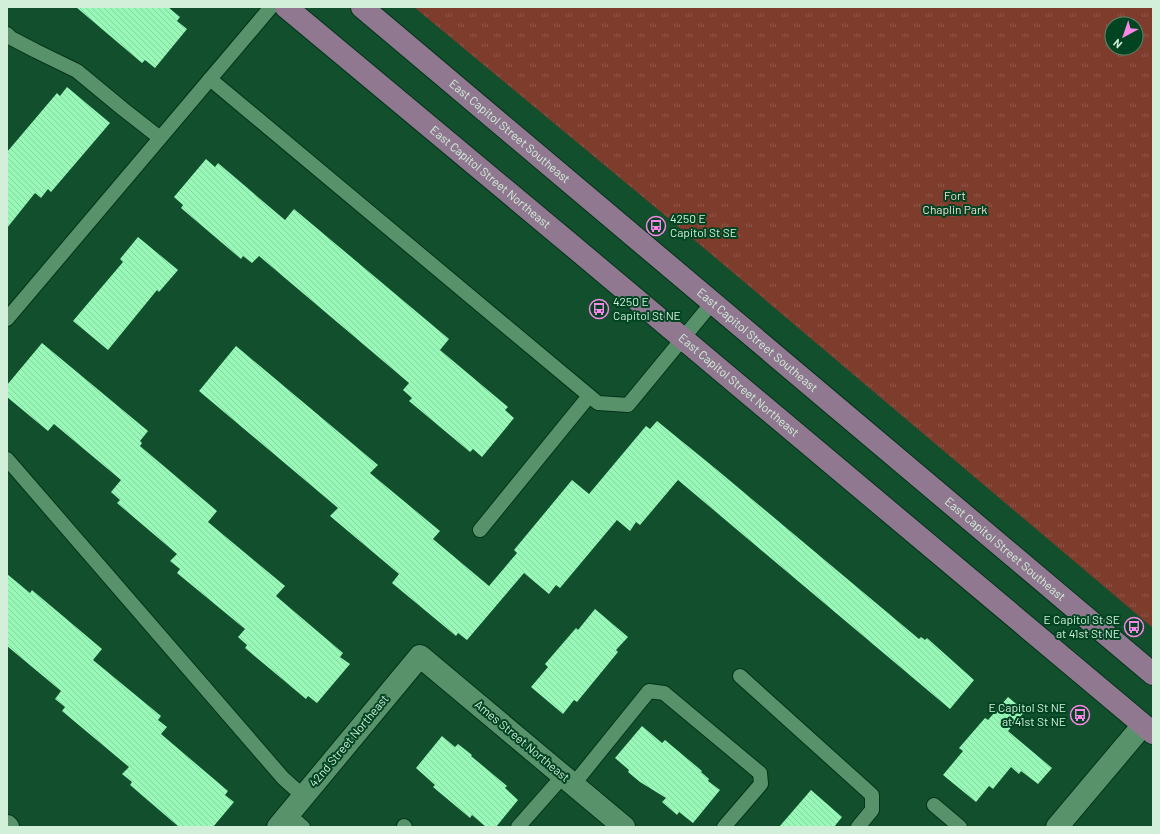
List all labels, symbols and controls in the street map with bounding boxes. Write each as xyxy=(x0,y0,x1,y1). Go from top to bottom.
north arrow xyxy=(1104,16,1144,56)
text: N xyxy=(1110,37,1124,51)
street label: East Capitol Street Southeast xyxy=(447,76,573,185)
street label: East Capitol Street Northeast xyxy=(428,122,554,231)
park label: Fort Chaplin Park xyxy=(923,188,987,216)
place label: 4250 E Capitol St SE xyxy=(670,211,737,239)
bus stop icon: 4250 E Capitol St SE xyxy=(645,215,667,237)
street label: East Capitol Street Southeast xyxy=(695,285,821,394)
place label: 4250 E Capitol St NE xyxy=(613,294,681,322)
bus stop icon: 4250 E Capitol St NE xyxy=(588,298,610,320)
street label: East Capitol Street Northeast xyxy=(676,330,802,439)
street label: East Capitol Street Southeast xyxy=(942,494,1069,603)
place label: E Capitol St SE at 41st St NE xyxy=(1043,612,1120,640)
bus stop icon: E Capitol St SE at 41st St NE xyxy=(1123,616,1145,638)
street label: 42nd Street Northeast xyxy=(306,691,391,789)
street label: Ames Street Northeast xyxy=(472,697,573,784)
place label: E Capitol St NE at 41st St NE xyxy=(988,700,1066,728)
bus stop icon: E Capitol St NE at 41st St NE xyxy=(1069,704,1091,726)

